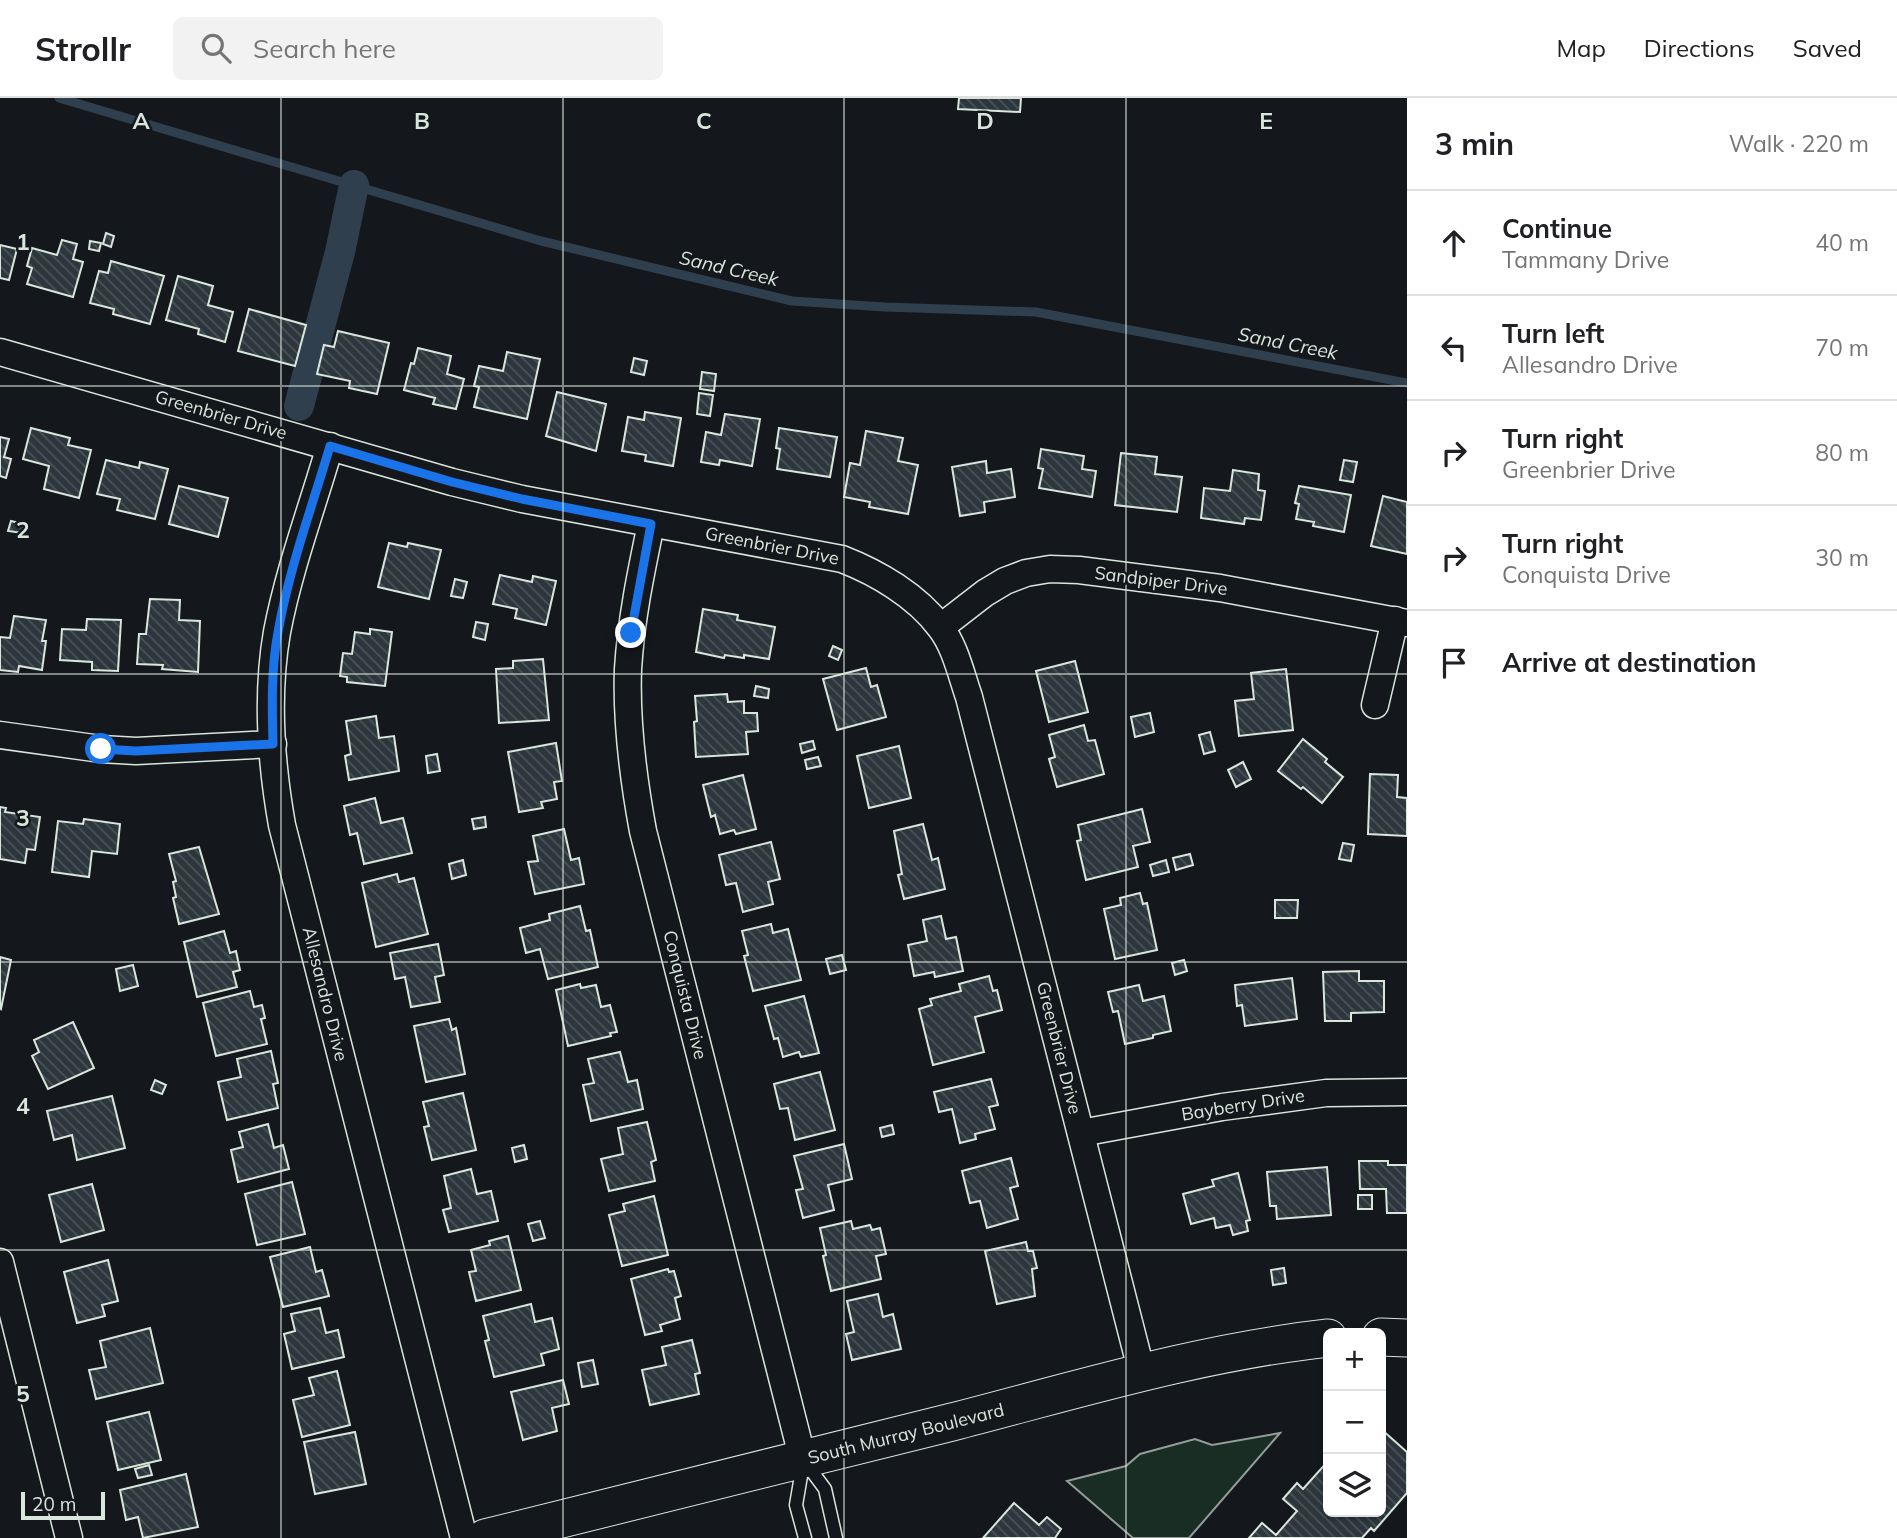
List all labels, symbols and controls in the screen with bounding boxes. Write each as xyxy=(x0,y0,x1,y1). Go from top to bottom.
search box xyxy=(173,17,663,80)
text: Strollr xyxy=(35,28,131,69)
icon: search xyxy=(197,29,235,67)
text: Search here xyxy=(253,32,396,65)
text: Map xyxy=(1556,33,1606,63)
text: Directions xyxy=(1644,33,1755,63)
text: Saved xyxy=(1793,33,1862,63)
text: A xyxy=(132,106,150,135)
text: B xyxy=(414,106,430,135)
text: C xyxy=(696,106,712,135)
text: D xyxy=(976,106,994,135)
text: E xyxy=(1259,106,1273,135)
text: 3 min xyxy=(1435,125,1514,163)
text: Walk · 220 m xyxy=(1729,129,1869,158)
text: Continue xyxy=(1502,212,1612,245)
icon: ahead xyxy=(1435,224,1473,262)
text: 1 xyxy=(16,227,30,256)
text: 40 m xyxy=(1815,228,1869,257)
water label: Sand Creek xyxy=(677,245,782,291)
text: Tammany Drive xyxy=(1502,245,1669,274)
text: Turn left xyxy=(1502,317,1604,350)
water label: Sand Creek xyxy=(1236,322,1341,365)
icon: left xyxy=(1435,329,1473,367)
text: 70 m xyxy=(1815,333,1869,362)
text: Allesandro Drive xyxy=(1502,350,1678,379)
street label: Greenbrier Drive xyxy=(153,385,290,444)
text: Turn right xyxy=(1502,422,1623,455)
icon: right xyxy=(1435,434,1473,472)
text: 80 m xyxy=(1815,438,1869,467)
text: Greenbrier Drive xyxy=(1502,455,1676,484)
text: 2 xyxy=(16,515,30,544)
street label: Greenbrier Drive xyxy=(703,521,841,570)
text: Turn right xyxy=(1502,527,1623,560)
icon: right xyxy=(1435,539,1473,577)
text: 30 m xyxy=(1815,543,1869,572)
text: Conquista Drive xyxy=(1502,560,1671,589)
street label: Sandpiper Drive xyxy=(1093,561,1229,600)
route end xyxy=(615,617,646,648)
icon: arrive xyxy=(1435,644,1473,682)
text: Arrive at destination xyxy=(1502,646,1757,679)
route start xyxy=(85,733,116,764)
text: 3 xyxy=(16,803,30,832)
street label: Allesandro Drive xyxy=(298,924,353,1063)
street label: Conquista Drive xyxy=(658,928,713,1062)
street label: Greenbrier Drive xyxy=(1032,979,1087,1117)
street label: Bayberry Drive xyxy=(1180,1083,1306,1126)
text: 4 xyxy=(16,1091,30,1120)
map controls xyxy=(1323,1328,1386,1517)
button: + xyxy=(1323,1328,1386,1391)
text: 5 xyxy=(16,1379,30,1408)
button: − xyxy=(1323,1391,1386,1454)
street label: South Murray Boulevard xyxy=(805,1398,1006,1469)
button: layers xyxy=(1323,1454,1386,1517)
scale bar xyxy=(21,1489,105,1521)
text: 20 m xyxy=(32,1492,76,1516)

